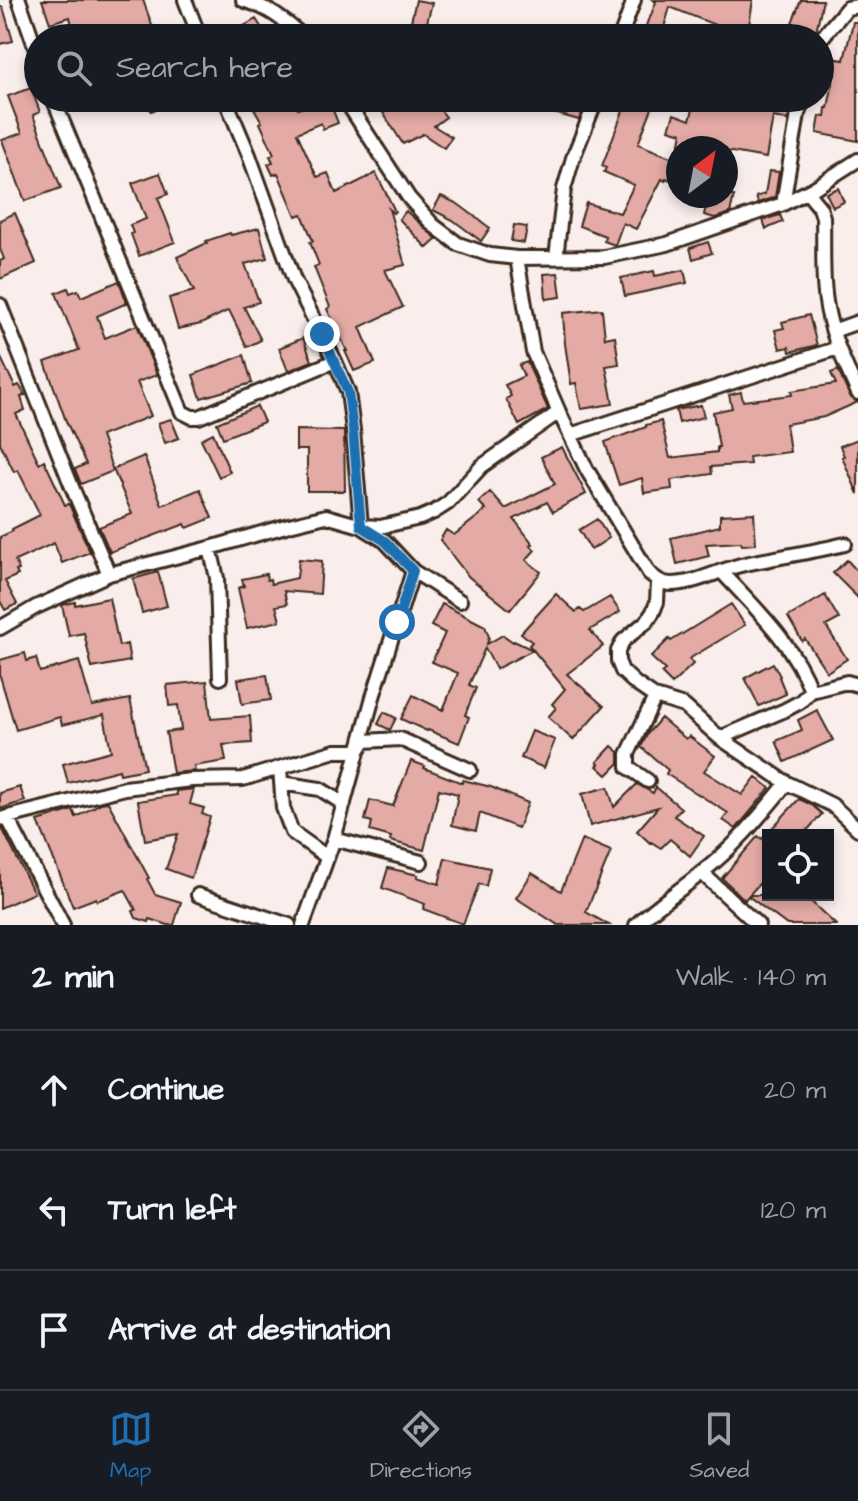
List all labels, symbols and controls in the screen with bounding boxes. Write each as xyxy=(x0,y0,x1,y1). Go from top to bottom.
search box xyxy=(24,24,834,112)
icon: search xyxy=(52,46,96,90)
text: Search here xyxy=(116,47,293,89)
north arrow xyxy=(666,136,738,208)
route end xyxy=(304,316,340,352)
route start xyxy=(379,604,415,640)
map controls xyxy=(762,829,834,901)
button: locate xyxy=(762,829,834,901)
text: 2 min xyxy=(32,953,114,1001)
text: Walk · 140 m xyxy=(676,959,826,995)
icon: ahead xyxy=(32,1068,76,1112)
text: Continue xyxy=(108,1069,224,1111)
text: 20 m xyxy=(764,1072,826,1108)
icon: left xyxy=(32,1188,76,1232)
text: Turn left xyxy=(108,1189,236,1231)
text: 120 m xyxy=(761,1192,826,1228)
icon: arrive xyxy=(32,1308,76,1352)
text: Arrive at destination xyxy=(108,1309,390,1351)
tab: Map xyxy=(109,1407,153,1486)
tab: Directions xyxy=(370,1407,472,1486)
tab: Saved xyxy=(689,1407,749,1486)

